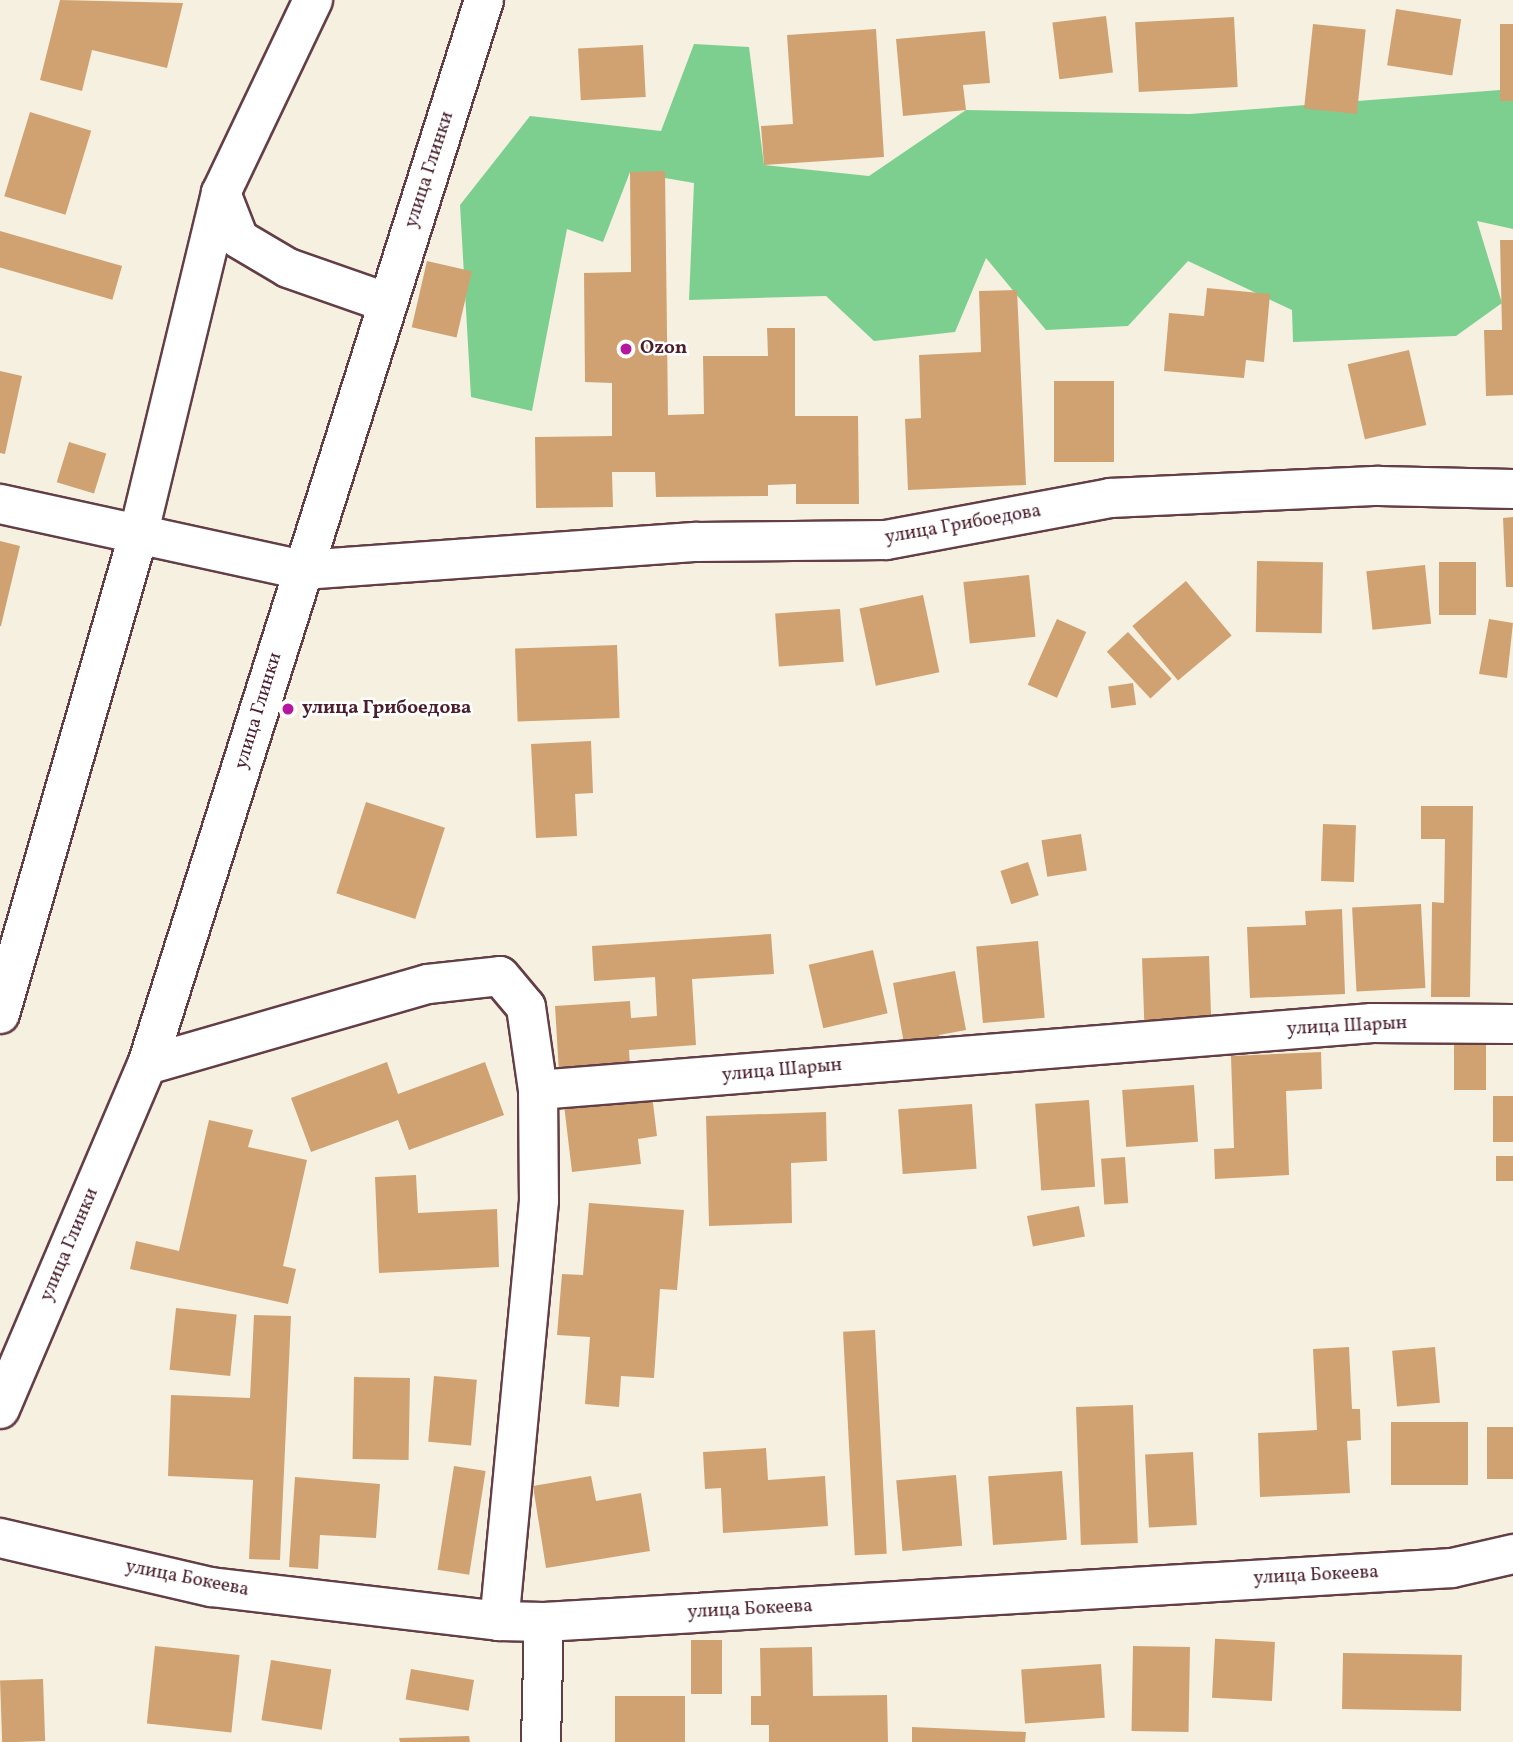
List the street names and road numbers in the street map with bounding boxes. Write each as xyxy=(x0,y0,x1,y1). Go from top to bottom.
street label: улица Глинки xyxy=(400,109,460,231)
street label: улица Грибоедова xyxy=(883,500,1043,550)
street label: улица Глинки xyxy=(230,650,288,772)
street label: улица Шарын xyxy=(1286,1012,1408,1042)
street label: улица Шарын xyxy=(721,1054,843,1088)
street label: улица Глинки xyxy=(36,1185,104,1305)
street label: улица Бокеева xyxy=(123,1556,251,1602)
street label: улица Бокеева xyxy=(1253,1561,1379,1591)
street label: улица Бокеева xyxy=(687,1595,813,1625)

